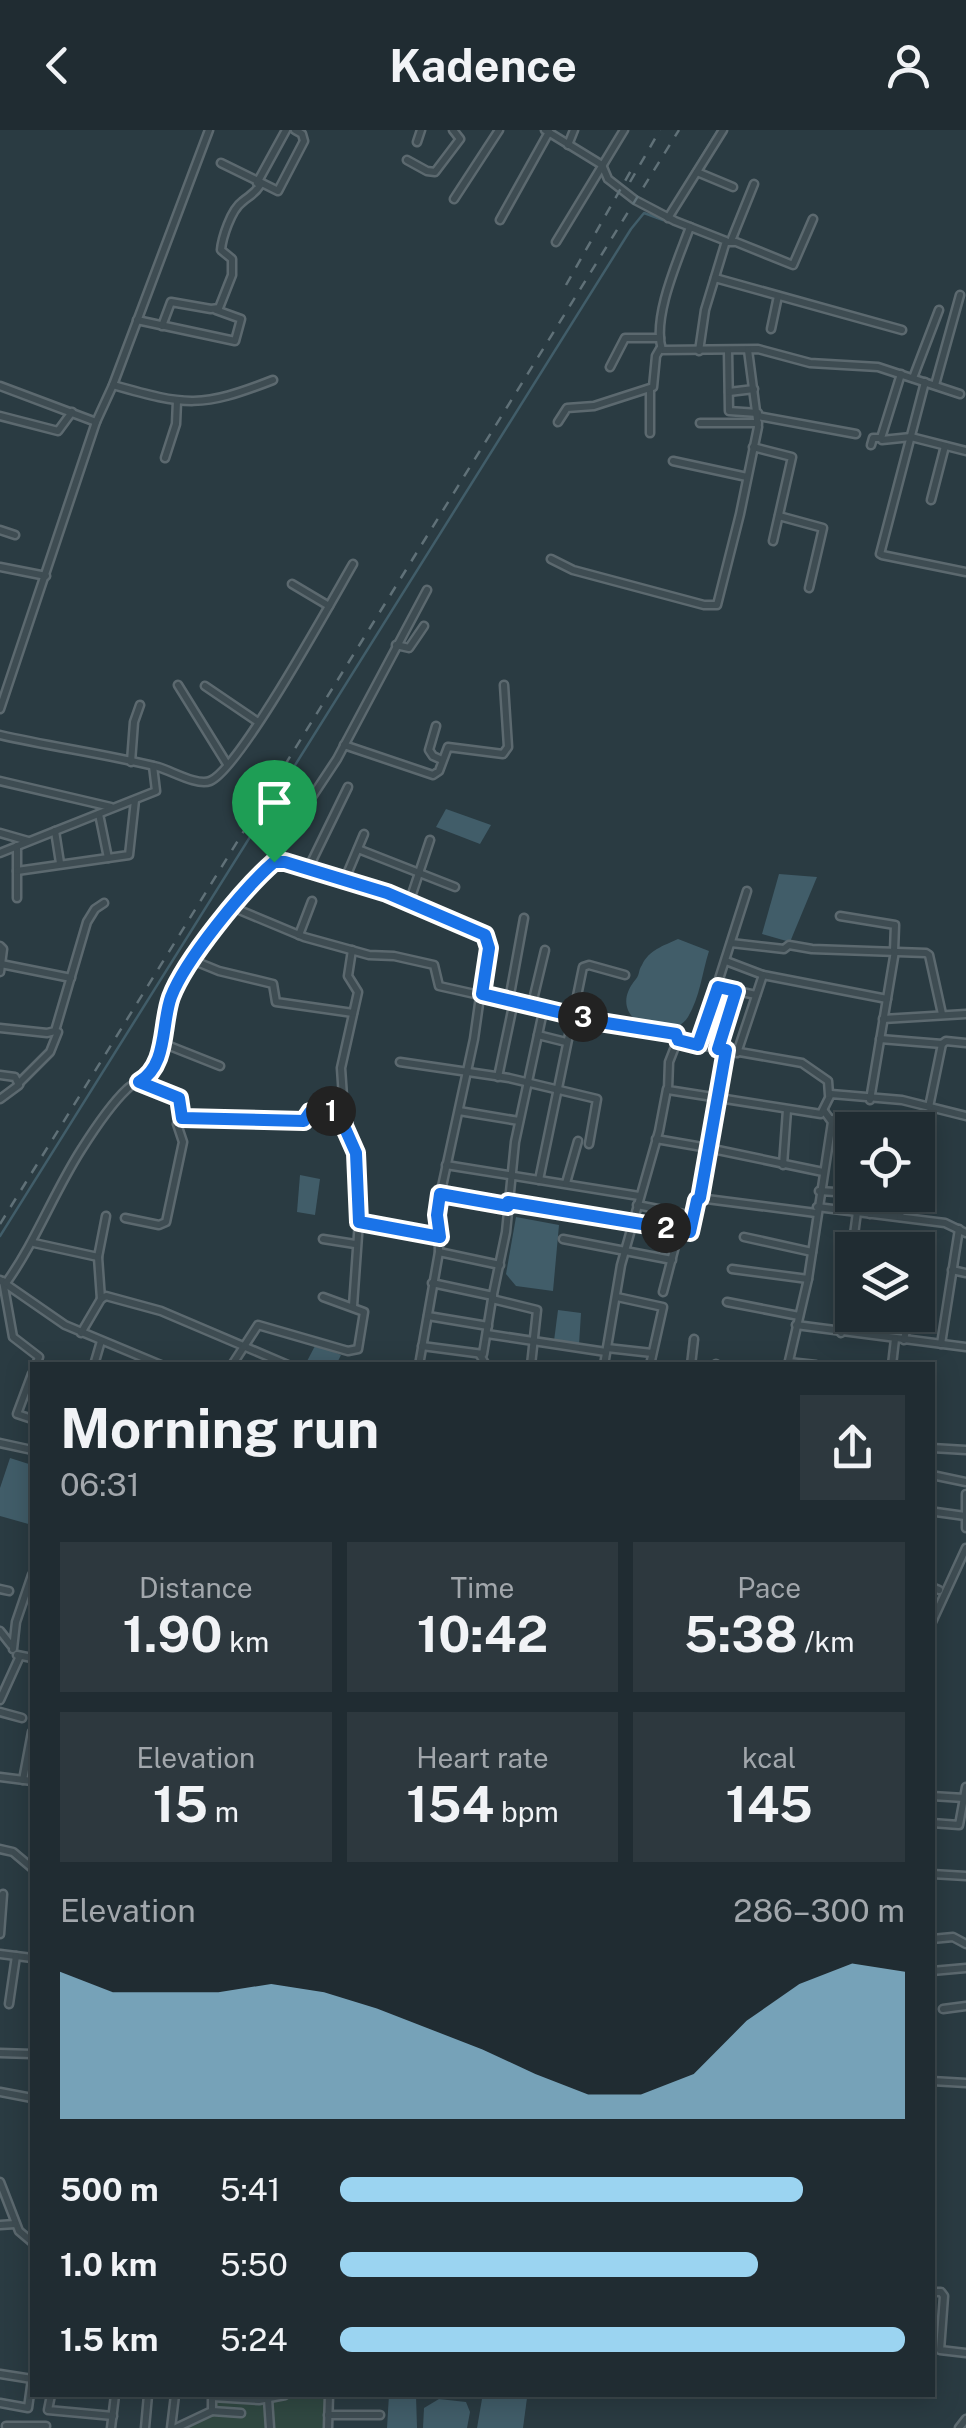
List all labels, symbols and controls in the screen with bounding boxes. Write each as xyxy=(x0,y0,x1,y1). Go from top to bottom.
icon: back xyxy=(30,38,85,93)
icon: person xyxy=(881,38,936,93)
text: Kadence xyxy=(389,39,577,92)
pin xyxy=(232,760,317,863)
icon: arrive xyxy=(247,775,302,830)
pin: 3 xyxy=(558,992,608,1042)
text: 3 xyxy=(574,1000,592,1033)
pin: 1 xyxy=(306,1086,356,1136)
text: 1 xyxy=(325,1094,337,1127)
map controls xyxy=(835,1112,935,1332)
button: locate xyxy=(835,1112,935,1212)
pin: 2 xyxy=(641,1203,691,1253)
text: 2 xyxy=(657,1211,675,1244)
button: layers xyxy=(835,1232,935,1332)
button: share xyxy=(800,1395,905,1500)
text: Morning run xyxy=(60,1396,379,1460)
text: 06:31 xyxy=(60,1466,140,1503)
text: Distance xyxy=(139,1571,253,1604)
text: Time xyxy=(451,1571,514,1604)
text: Pace xyxy=(737,1571,801,1604)
text: 1.90 xyxy=(123,1604,222,1663)
text: 10:42 xyxy=(417,1604,548,1663)
text: 5:38 xyxy=(684,1604,798,1663)
text: km xyxy=(222,1625,269,1658)
text: /km xyxy=(798,1625,854,1658)
text: Elevation xyxy=(136,1741,255,1774)
text: Heart rate xyxy=(416,1741,549,1774)
text: kcal xyxy=(742,1741,796,1774)
text: 15 xyxy=(153,1774,208,1833)
text: 154 xyxy=(406,1774,494,1833)
text: 145 xyxy=(725,1774,813,1833)
text: m xyxy=(208,1795,239,1828)
text: bpm xyxy=(494,1795,559,1828)
text: Elevation xyxy=(60,1892,196,1929)
text: 286–300 m xyxy=(733,1892,905,1929)
text: 500 m xyxy=(60,2171,159,2208)
text: 5:41 xyxy=(220,2171,281,2208)
text: 1.0 km xyxy=(60,2246,157,2283)
text: 5:50 xyxy=(220,2246,288,2283)
text: 1.5 km xyxy=(60,2321,158,2358)
text: 5:24 xyxy=(220,2321,288,2358)

